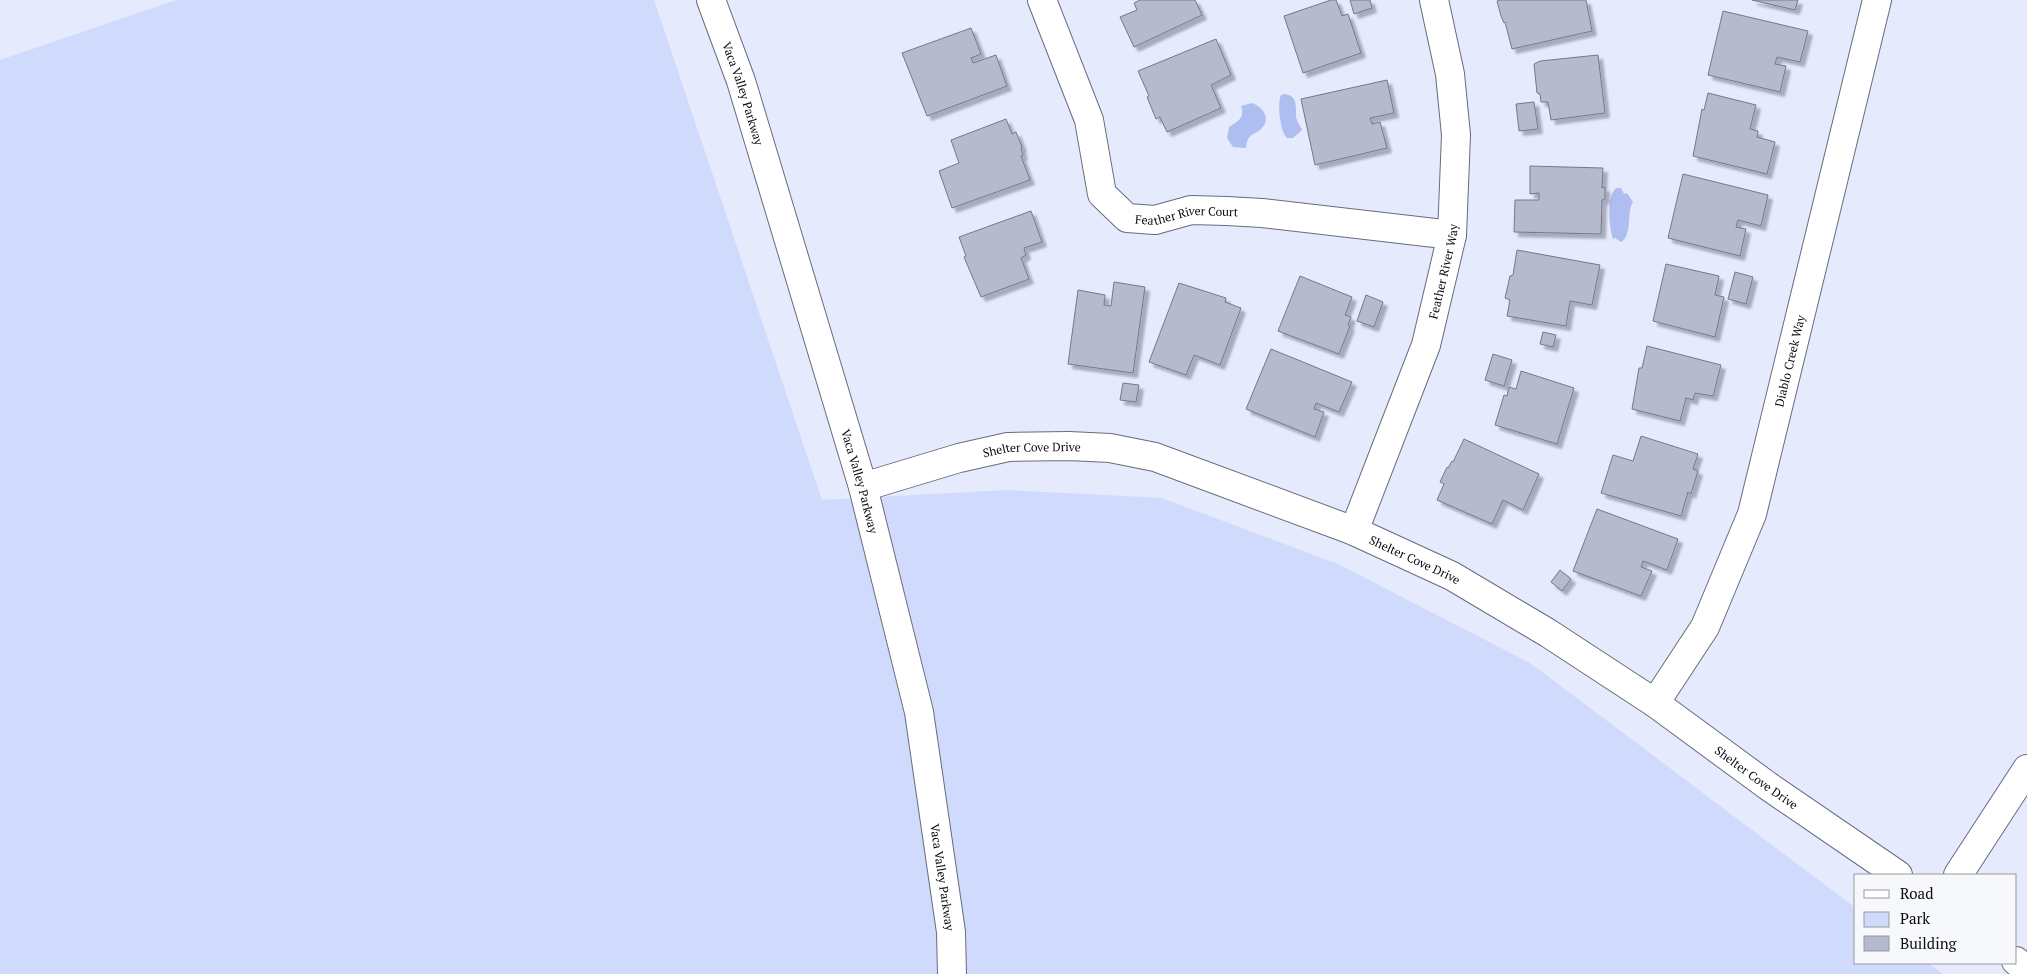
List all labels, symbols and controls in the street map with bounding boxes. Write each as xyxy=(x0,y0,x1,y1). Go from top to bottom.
street label: Vaca Valley Parkway xyxy=(720,40,768,148)
street label: Feather River Court xyxy=(1135,202,1239,228)
street label: Feather River Way xyxy=(1425,223,1460,320)
street label: Diablo Creek Way xyxy=(1771,312,1808,408)
street label: Vaca Valley Parkway xyxy=(838,427,882,536)
street label: Shelter Cove Drive xyxy=(981,438,1081,460)
street label: Shelter Cove Drive xyxy=(1367,532,1463,587)
street label: Shelter Cove Drive xyxy=(1712,742,1801,812)
street label: Vaca Valley Parkway xyxy=(928,823,958,932)
legend xyxy=(1854,874,2017,964)
text: Road xyxy=(1900,883,1933,903)
text: Park xyxy=(1900,908,1930,928)
text: Building xyxy=(1900,933,1958,953)

